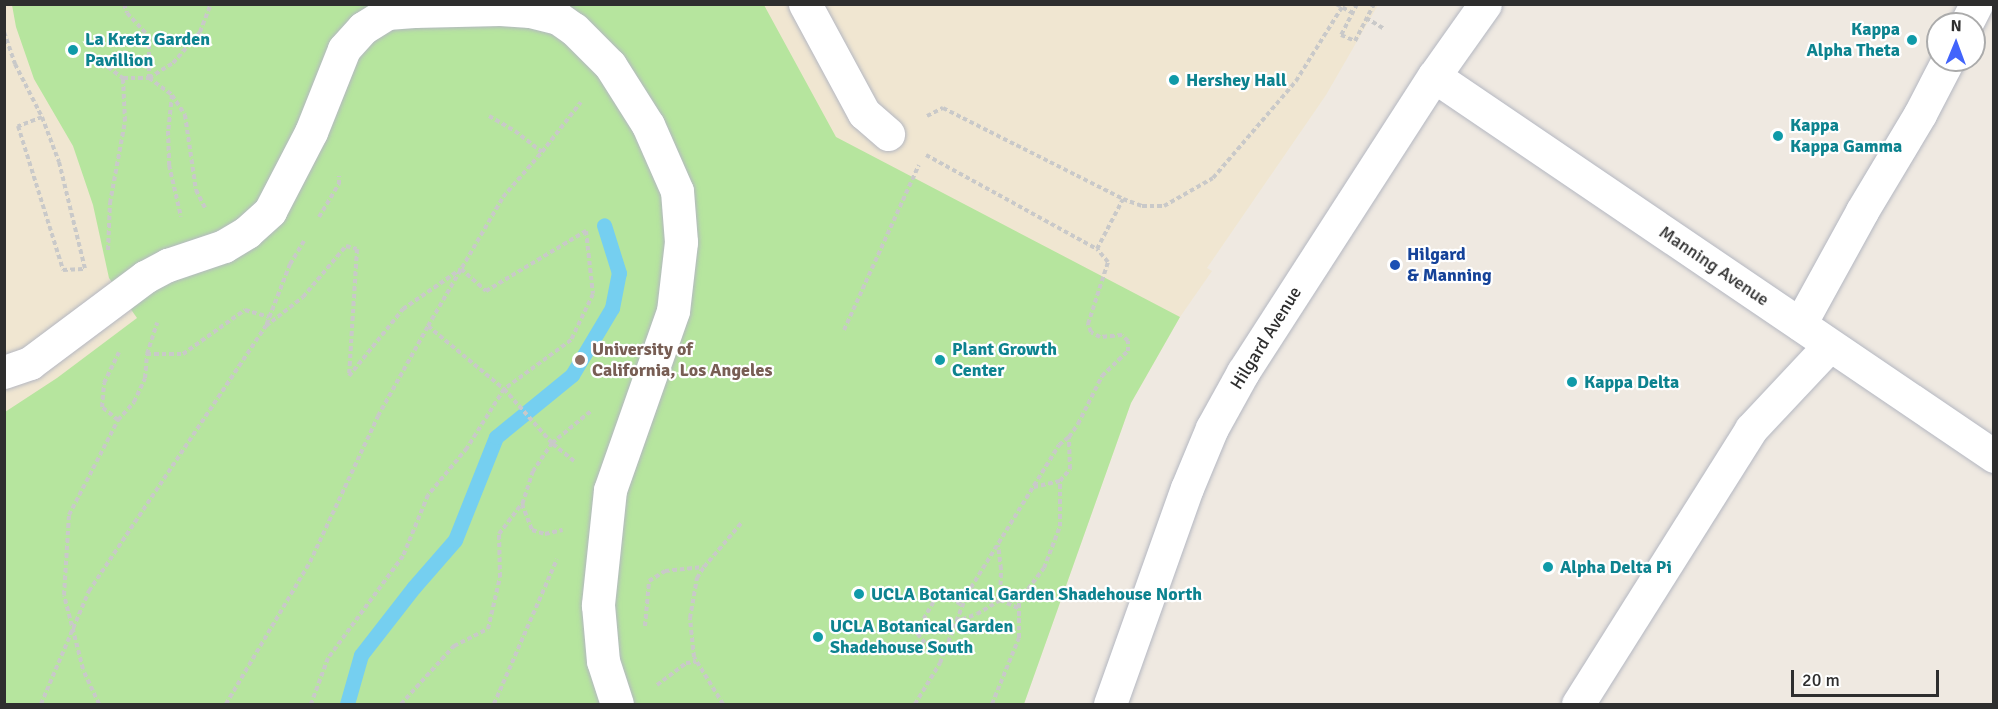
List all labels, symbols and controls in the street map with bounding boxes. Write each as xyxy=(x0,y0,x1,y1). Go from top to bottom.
north arrow xyxy=(1926,12,1986,72)
text: N xyxy=(1951,16,1962,36)
place label: Kappa Alpha Theta xyxy=(1807,19,1900,62)
place label: La Kretz Garden Pavillion xyxy=(85,29,210,72)
marker: Kappa Alpha Theta xyxy=(1905,33,1919,47)
marker: La Kretz Garden Pavillion xyxy=(66,43,80,57)
place label: Hershey Hall xyxy=(1186,69,1287,91)
marker: Hershey Hall xyxy=(1167,73,1181,87)
place label: Kappa Kappa Gamma xyxy=(1790,115,1902,158)
marker: Kappa Kappa Gamma xyxy=(1771,129,1785,143)
street label: Manning Avenue xyxy=(1655,221,1773,311)
place label: Hilgard & Manning xyxy=(1407,244,1492,286)
marker: Hilgard & Manning xyxy=(1388,258,1402,272)
street label: Hilgard Avenue xyxy=(1226,283,1306,393)
place label: University of California, Los Angeles xyxy=(592,339,772,382)
place label: Plant Growth Center xyxy=(952,339,1057,382)
marker: University of California, Los Angeles xyxy=(573,353,587,367)
marker: Plant Growth Center xyxy=(933,353,947,367)
place label: Kappa Delta xyxy=(1584,371,1679,393)
marker: Kappa Delta xyxy=(1565,375,1579,389)
place label: Alpha Delta Pi xyxy=(1560,556,1672,578)
marker: Alpha Delta Pi xyxy=(1541,560,1555,574)
place label: UCLA Botanical Garden Shadehouse North xyxy=(871,583,1202,605)
marker: UCLA Botanical Garden Shadehouse North xyxy=(852,587,866,601)
place label: UCLA Botanical Garden Shadehouse South xyxy=(830,616,1013,658)
marker: UCLA Botanical Garden Shadehouse South xyxy=(811,630,825,644)
scale bar xyxy=(1794,658,1942,696)
text: 20 m xyxy=(1802,669,1840,691)

